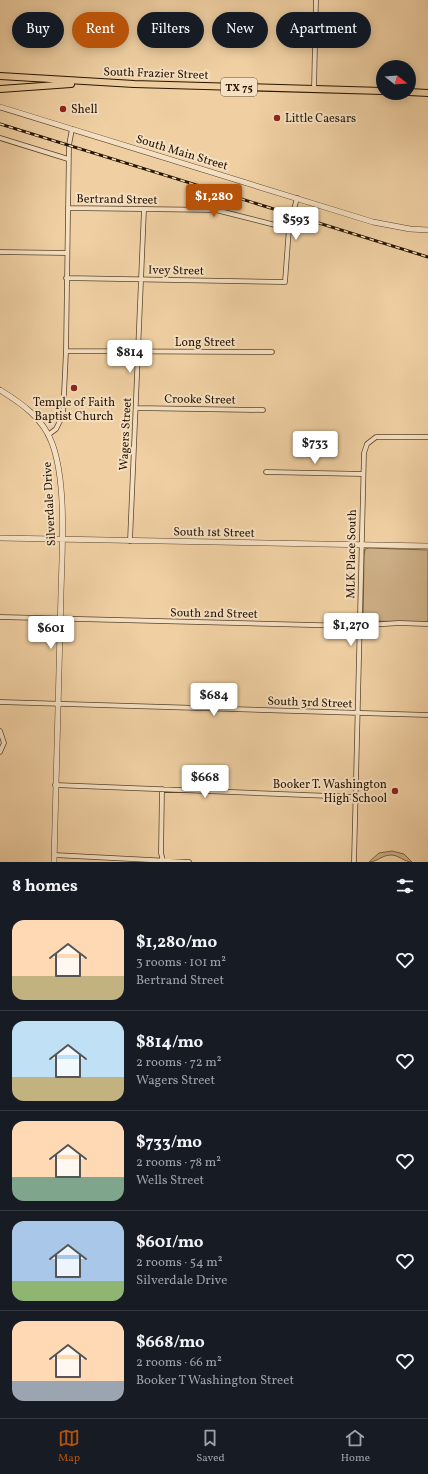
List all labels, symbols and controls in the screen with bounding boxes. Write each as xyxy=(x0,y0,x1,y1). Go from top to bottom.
chip: Buy xyxy=(12,12,64,48)
chip: Rent xyxy=(72,12,129,48)
chip: Filters xyxy=(137,12,204,48)
chip: New xyxy=(212,12,268,48)
chip: Apartment xyxy=(276,12,371,48)
north arrow xyxy=(376,60,416,100)
map controls xyxy=(376,60,416,100)
street label: South Frazier Street xyxy=(103,64,209,84)
road number: TX 75 xyxy=(221,78,257,96)
place label: Shell xyxy=(71,102,98,118)
marker: Shell xyxy=(58,104,68,114)
place label: Little Caesars xyxy=(285,111,356,127)
marker: Little Caesars xyxy=(272,113,282,123)
street label: South Main Street xyxy=(134,131,230,175)
pin: $1,280 xyxy=(181,184,247,218)
text: $1,280 xyxy=(195,188,233,206)
street label: Bertrand Street xyxy=(76,191,158,209)
pin: $593 xyxy=(272,207,320,241)
text: $593 xyxy=(282,211,310,229)
street label: Ivey Street xyxy=(148,263,204,279)
street label: Long Street xyxy=(175,335,235,351)
pin: $814 xyxy=(106,340,154,374)
text: $814 xyxy=(116,344,144,362)
marker: Temple of Faith Baptist Church xyxy=(69,383,79,393)
street label: Crooke Street xyxy=(164,391,236,409)
place label: Temple of Faith Baptist Church xyxy=(33,395,115,425)
street label: Wagers Street xyxy=(116,397,136,471)
pin: $733 xyxy=(291,431,339,465)
text: $733 xyxy=(302,435,328,453)
street label: Silverdale Drive xyxy=(40,461,60,547)
street label: MLK Place South xyxy=(343,509,361,599)
street label: South 1st Street xyxy=(173,524,255,542)
street label: South 2nd Street xyxy=(170,605,258,623)
pin: $1,270 xyxy=(318,613,384,647)
pin: $601 xyxy=(27,616,75,650)
text: $1,270 xyxy=(333,617,369,635)
text: $601 xyxy=(37,620,65,638)
pin: $684 xyxy=(190,683,238,717)
text: $684 xyxy=(199,687,229,705)
street label: South 3rd Street xyxy=(267,694,353,712)
pin: $668 xyxy=(181,765,229,799)
text: $668 xyxy=(191,769,219,787)
place label: Booker T. Washington High School xyxy=(273,777,387,807)
marker: Booker T. Washington High School xyxy=(390,786,400,796)
text: 8 homes xyxy=(12,875,78,898)
icon: filters xyxy=(394,875,416,897)
text: $1,280/mo xyxy=(136,931,217,954)
icon: home xyxy=(44,936,92,984)
icon: heart xyxy=(394,949,416,971)
text: 3 rooms · 101 m² xyxy=(136,954,226,972)
text: Bertrand Street xyxy=(136,972,224,990)
text: $814/mo xyxy=(136,1031,203,1054)
icon: home xyxy=(44,1037,92,1085)
icon: heart xyxy=(394,1050,416,1072)
text: 2 rooms · 72 m² xyxy=(136,1054,222,1072)
text: Wagers Street xyxy=(136,1072,215,1090)
text: $733/mo xyxy=(136,1131,202,1154)
icon: home xyxy=(44,1137,92,1185)
icon: heart xyxy=(394,1150,416,1172)
text: 2 rooms · 78 m² xyxy=(136,1154,221,1172)
text: Wells Street xyxy=(136,1172,204,1190)
text: $601/mo xyxy=(136,1231,204,1254)
icon: home xyxy=(44,1237,92,1285)
icon: heart xyxy=(394,1250,416,1272)
text: 2 rooms · 54 m² xyxy=(136,1254,223,1272)
text: Silverdale Drive xyxy=(136,1272,228,1290)
text: $668/mo xyxy=(136,1331,205,1354)
icon: home xyxy=(44,1337,92,1385)
icon: heart xyxy=(394,1350,416,1372)
text: 2 rooms · 66 m² xyxy=(136,1354,222,1372)
text: Booker T Washington Street xyxy=(136,1372,294,1390)
tab: Map xyxy=(58,1427,80,1466)
tab: Saved xyxy=(196,1427,225,1466)
tab: Home xyxy=(341,1427,370,1466)

